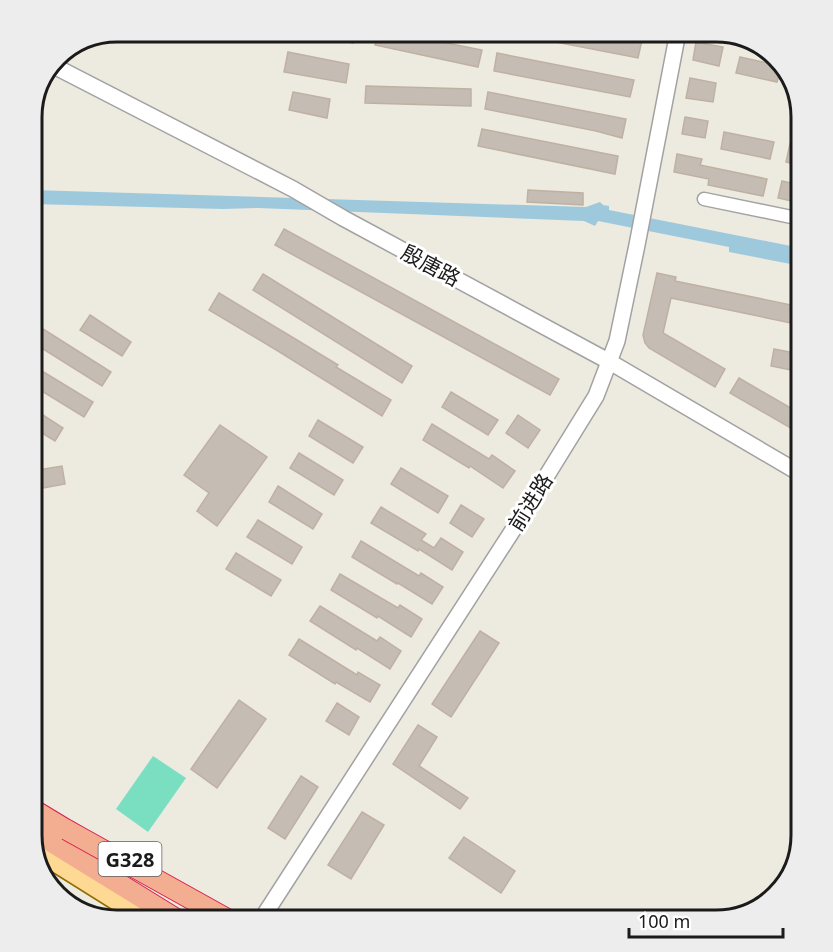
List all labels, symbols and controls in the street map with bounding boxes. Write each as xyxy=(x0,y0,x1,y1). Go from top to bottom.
street label: 殷唐路 xyxy=(397,238,465,292)
street label: 前进路 xyxy=(501,468,559,536)
road number: G328 xyxy=(98,842,162,876)
scale bar xyxy=(629,901,784,939)
text: 100 m xyxy=(638,909,690,933)

